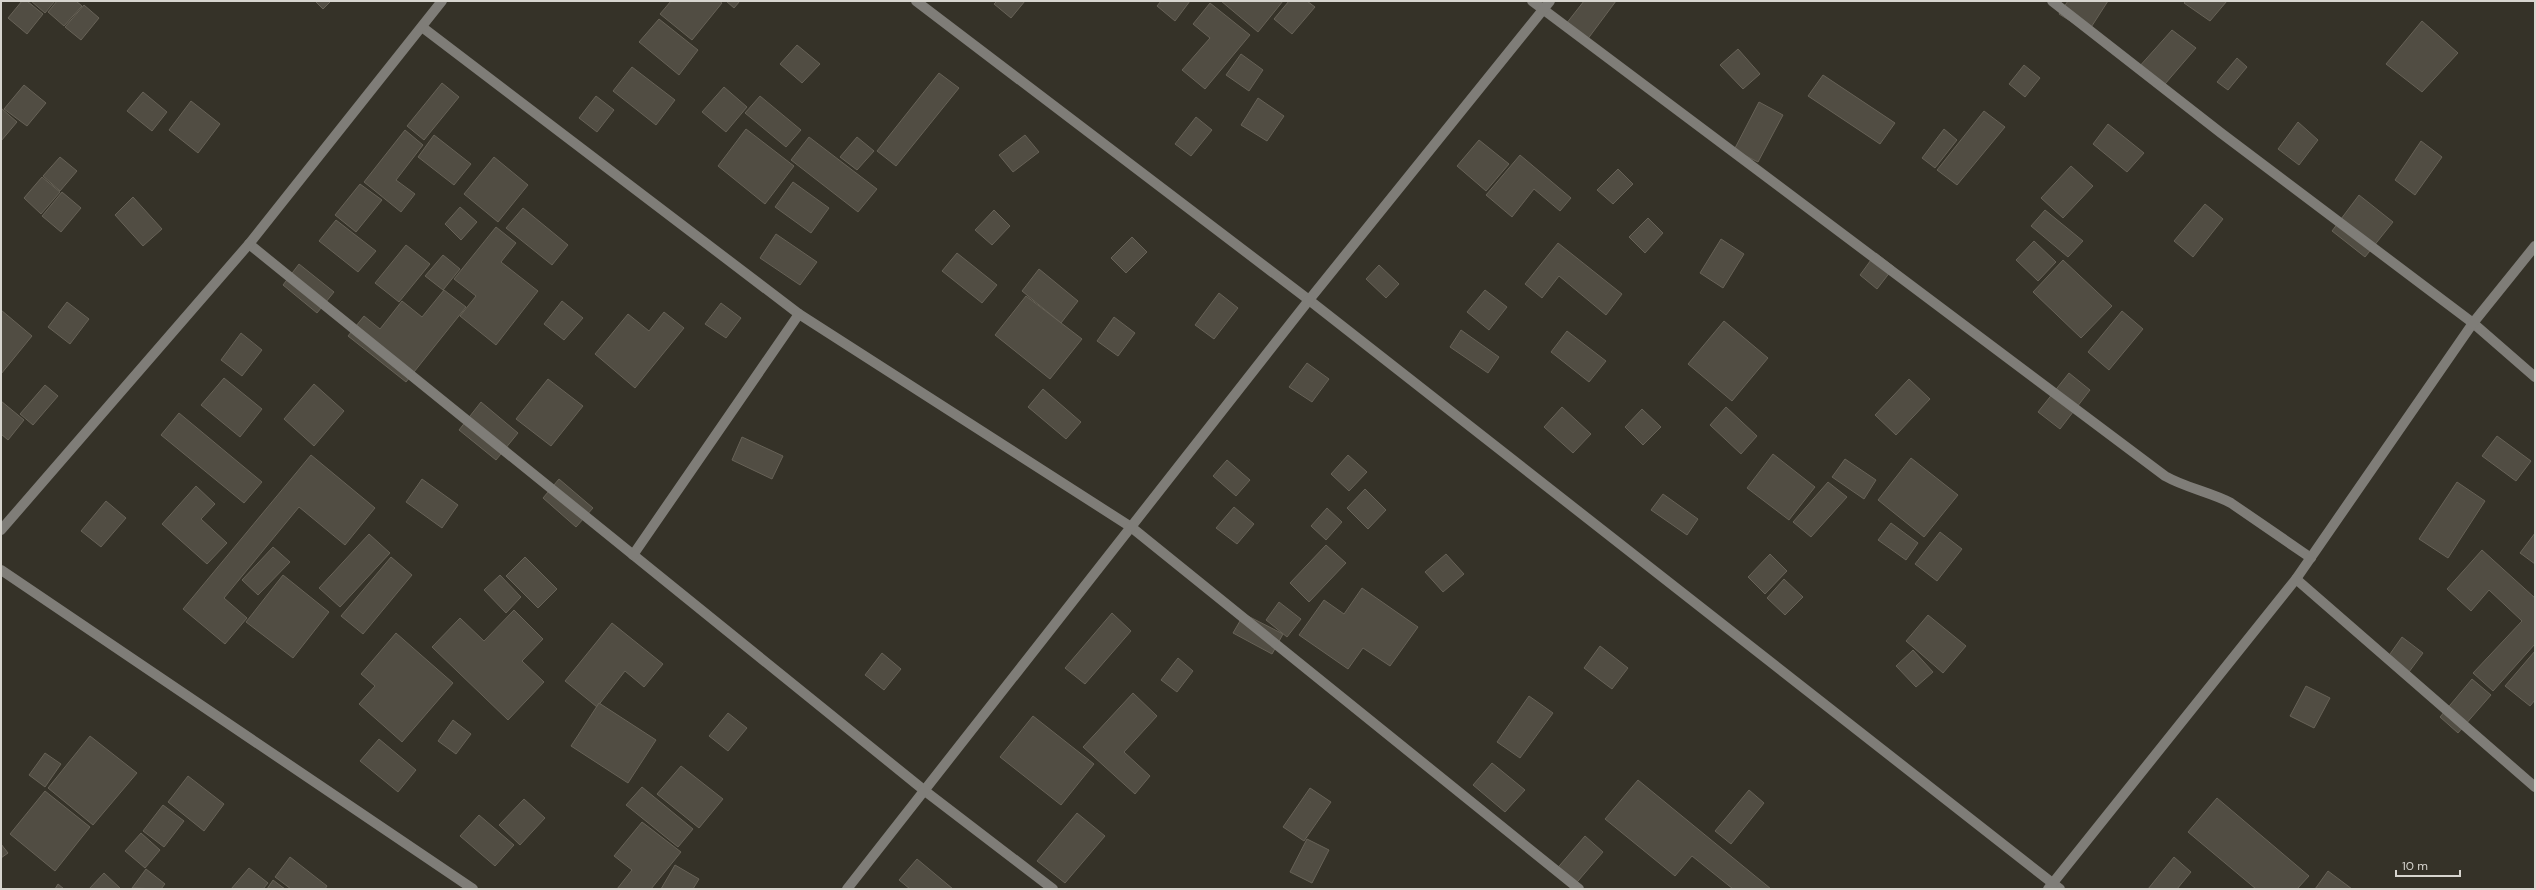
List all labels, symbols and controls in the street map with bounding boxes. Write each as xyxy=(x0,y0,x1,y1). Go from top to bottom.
scale bar xyxy=(2396,852,2460,878)
text: 10 m xyxy=(2402,858,2428,874)

